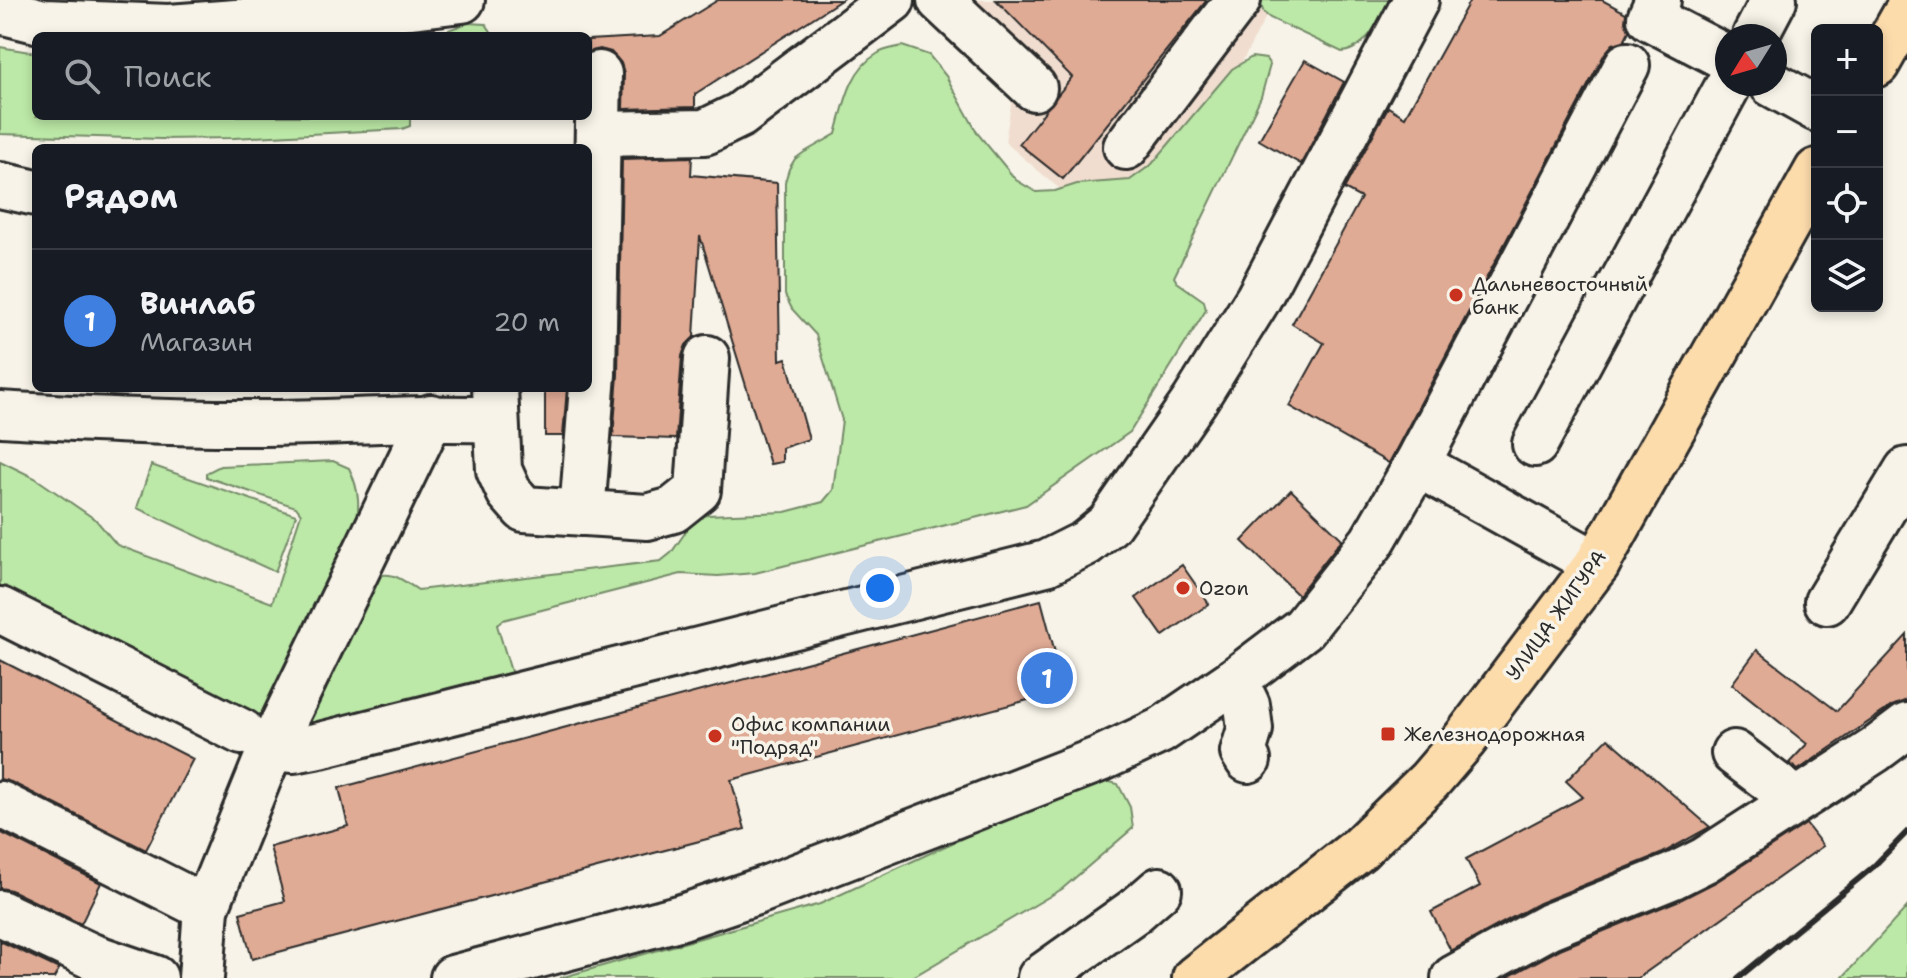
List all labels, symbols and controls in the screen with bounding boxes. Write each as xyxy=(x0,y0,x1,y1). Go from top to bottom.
north arrow xyxy=(1715,24,1787,96)
map controls xyxy=(1811,24,1883,312)
button: + xyxy=(1811,24,1883,96)
search box xyxy=(32,32,592,120)
icon: search xyxy=(60,54,104,98)
text: Поиск xyxy=(124,56,212,97)
button: − xyxy=(1811,96,1883,168)
button: locate xyxy=(1811,168,1883,240)
text: Рядом xyxy=(64,173,178,219)
button: layers xyxy=(1811,240,1883,312)
place label: Дальневосточный банк xyxy=(1472,271,1648,320)
text: Винлаб xyxy=(140,283,255,324)
marker: Дальневосточный банк xyxy=(1447,286,1465,304)
text: 1 xyxy=(84,304,96,339)
text: 20 m xyxy=(493,304,560,339)
text: Магазин xyxy=(140,324,253,359)
street label: УЛИЦА ЖИГУРА xyxy=(1500,545,1612,685)
your location xyxy=(860,568,900,608)
place label: Ozon xyxy=(1199,575,1249,601)
marker: Ozon xyxy=(1174,579,1192,597)
pin: 1 xyxy=(1021,648,1073,708)
place label: Офис компании "Подряд" xyxy=(731,711,890,760)
place label: Железнодорожная xyxy=(1404,721,1585,747)
marker: Железнодорожная xyxy=(1379,725,1397,743)
marker: Офис компании "Подряд" xyxy=(706,727,724,745)

